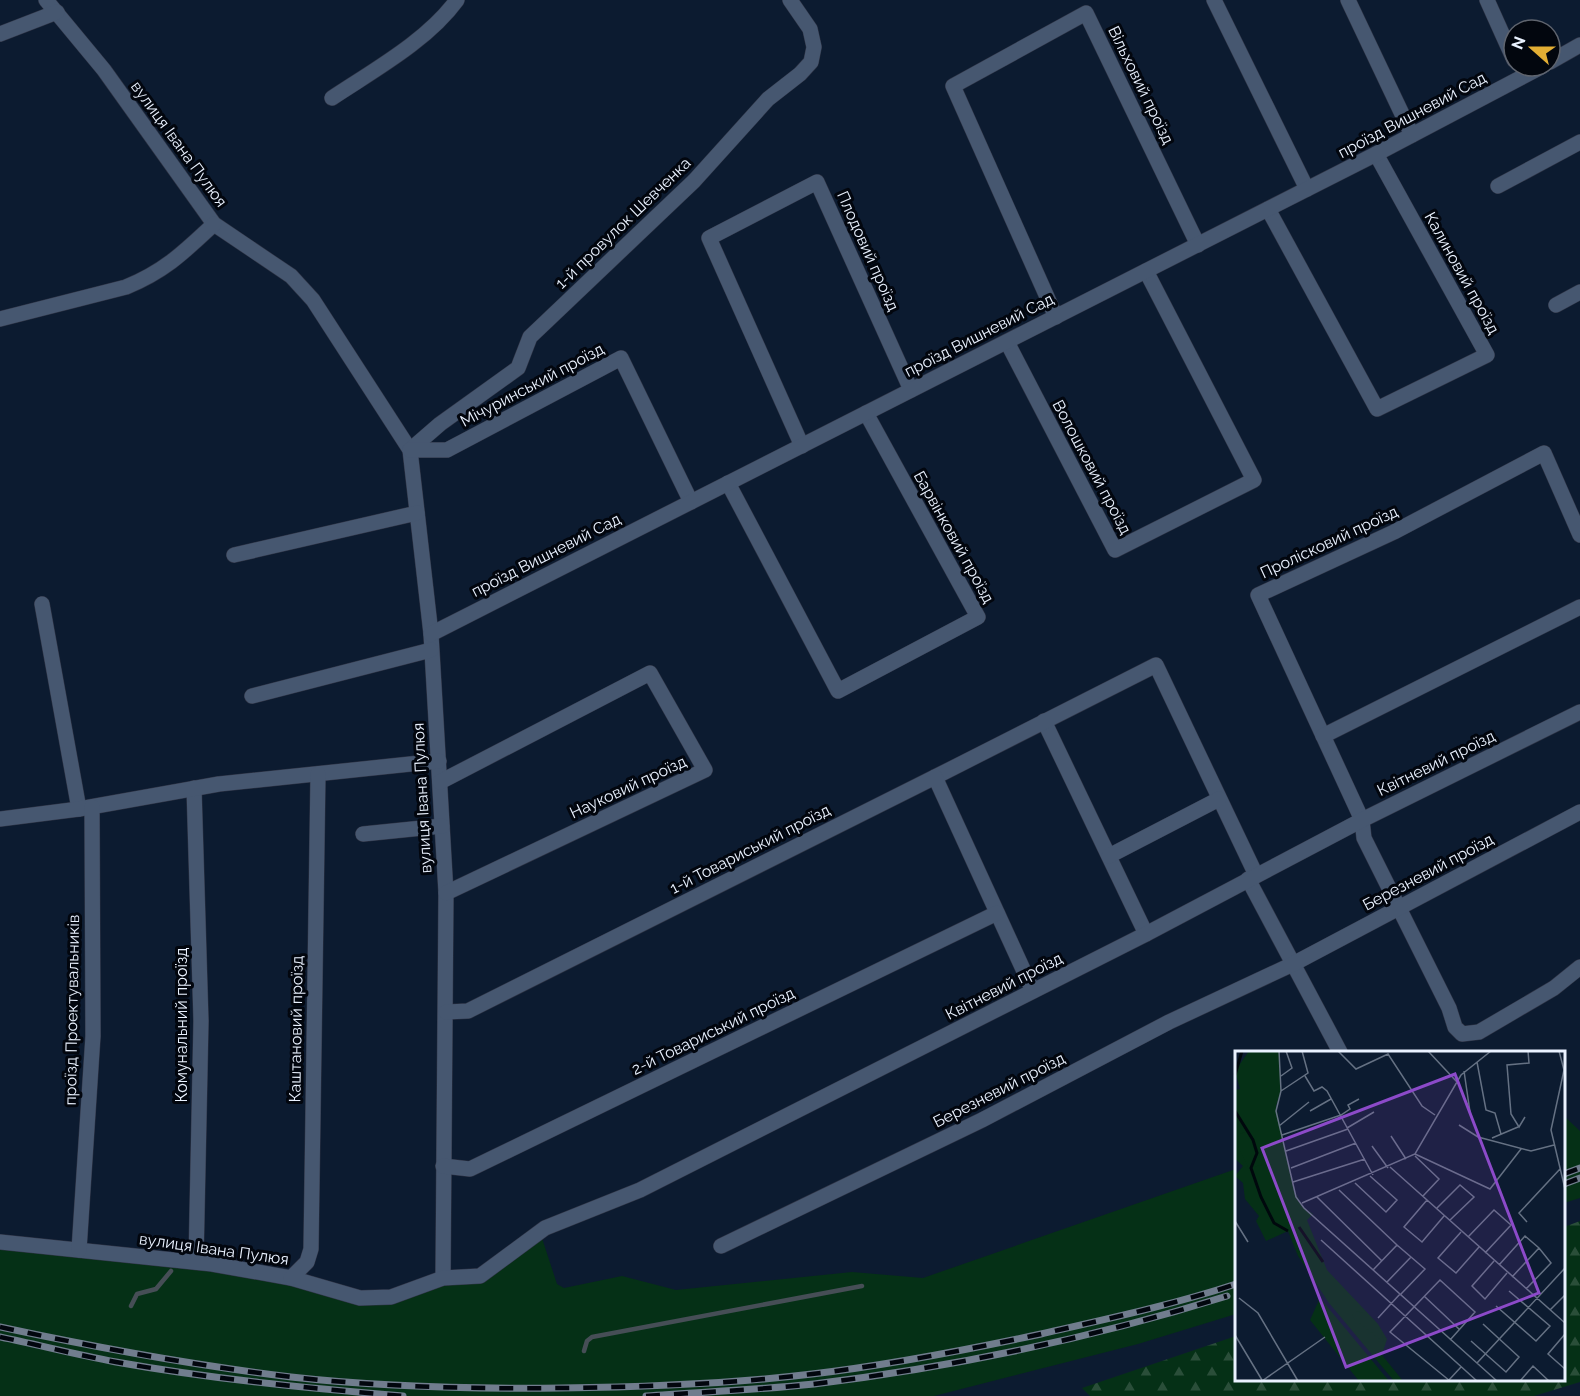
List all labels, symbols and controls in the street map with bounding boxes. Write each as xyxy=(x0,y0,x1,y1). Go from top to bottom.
north arrow xyxy=(1502,18,1562,78)
street label: Вільховий проїзд xyxy=(1104,23,1178,147)
text: N xyxy=(1507,34,1530,52)
street label: проїзд Вишневий Сад xyxy=(1335,68,1489,162)
street label: вулиця Івана Пулюя xyxy=(127,77,231,211)
street label: 1-й провулок Шевченка xyxy=(551,153,695,293)
street label: Плодовий проїзд xyxy=(833,188,903,314)
street label: Калиновий проїзд xyxy=(1421,209,1503,337)
street label: проїзд Вишневий Сад xyxy=(901,289,1057,381)
street label: Мічуринський проїзд xyxy=(457,339,607,431)
street label: Волошковий проїзд xyxy=(1049,397,1135,537)
street label: Барвінковий проїзд xyxy=(910,468,998,606)
street label: Пролісковий проїзд xyxy=(1257,502,1401,582)
street label: проїзд Вишневий Сад xyxy=(468,509,624,601)
street label: вулиця Івана Пулюя xyxy=(409,722,435,874)
street label: Квітневий проїзд xyxy=(1374,726,1498,800)
street label: Науковий проїзд xyxy=(567,752,689,822)
street label: 1-й Товариський проїзд xyxy=(667,800,833,898)
street label: Березневий проїзд xyxy=(1359,829,1497,915)
street label: проїзд Проектувальників xyxy=(61,914,83,1106)
street label: Комунальний проїзд xyxy=(172,947,191,1103)
street label: Квітневий проїзд xyxy=(942,948,1066,1024)
street label: Каштановий проїзд xyxy=(285,955,307,1103)
street label: 2-й Товариський проїзд xyxy=(628,983,798,1079)
street label: Березневий проїзд xyxy=(930,1049,1068,1131)
inset map xyxy=(1235,1051,1565,1381)
street label: вулиця Івана Пулюя xyxy=(138,1229,290,1269)

